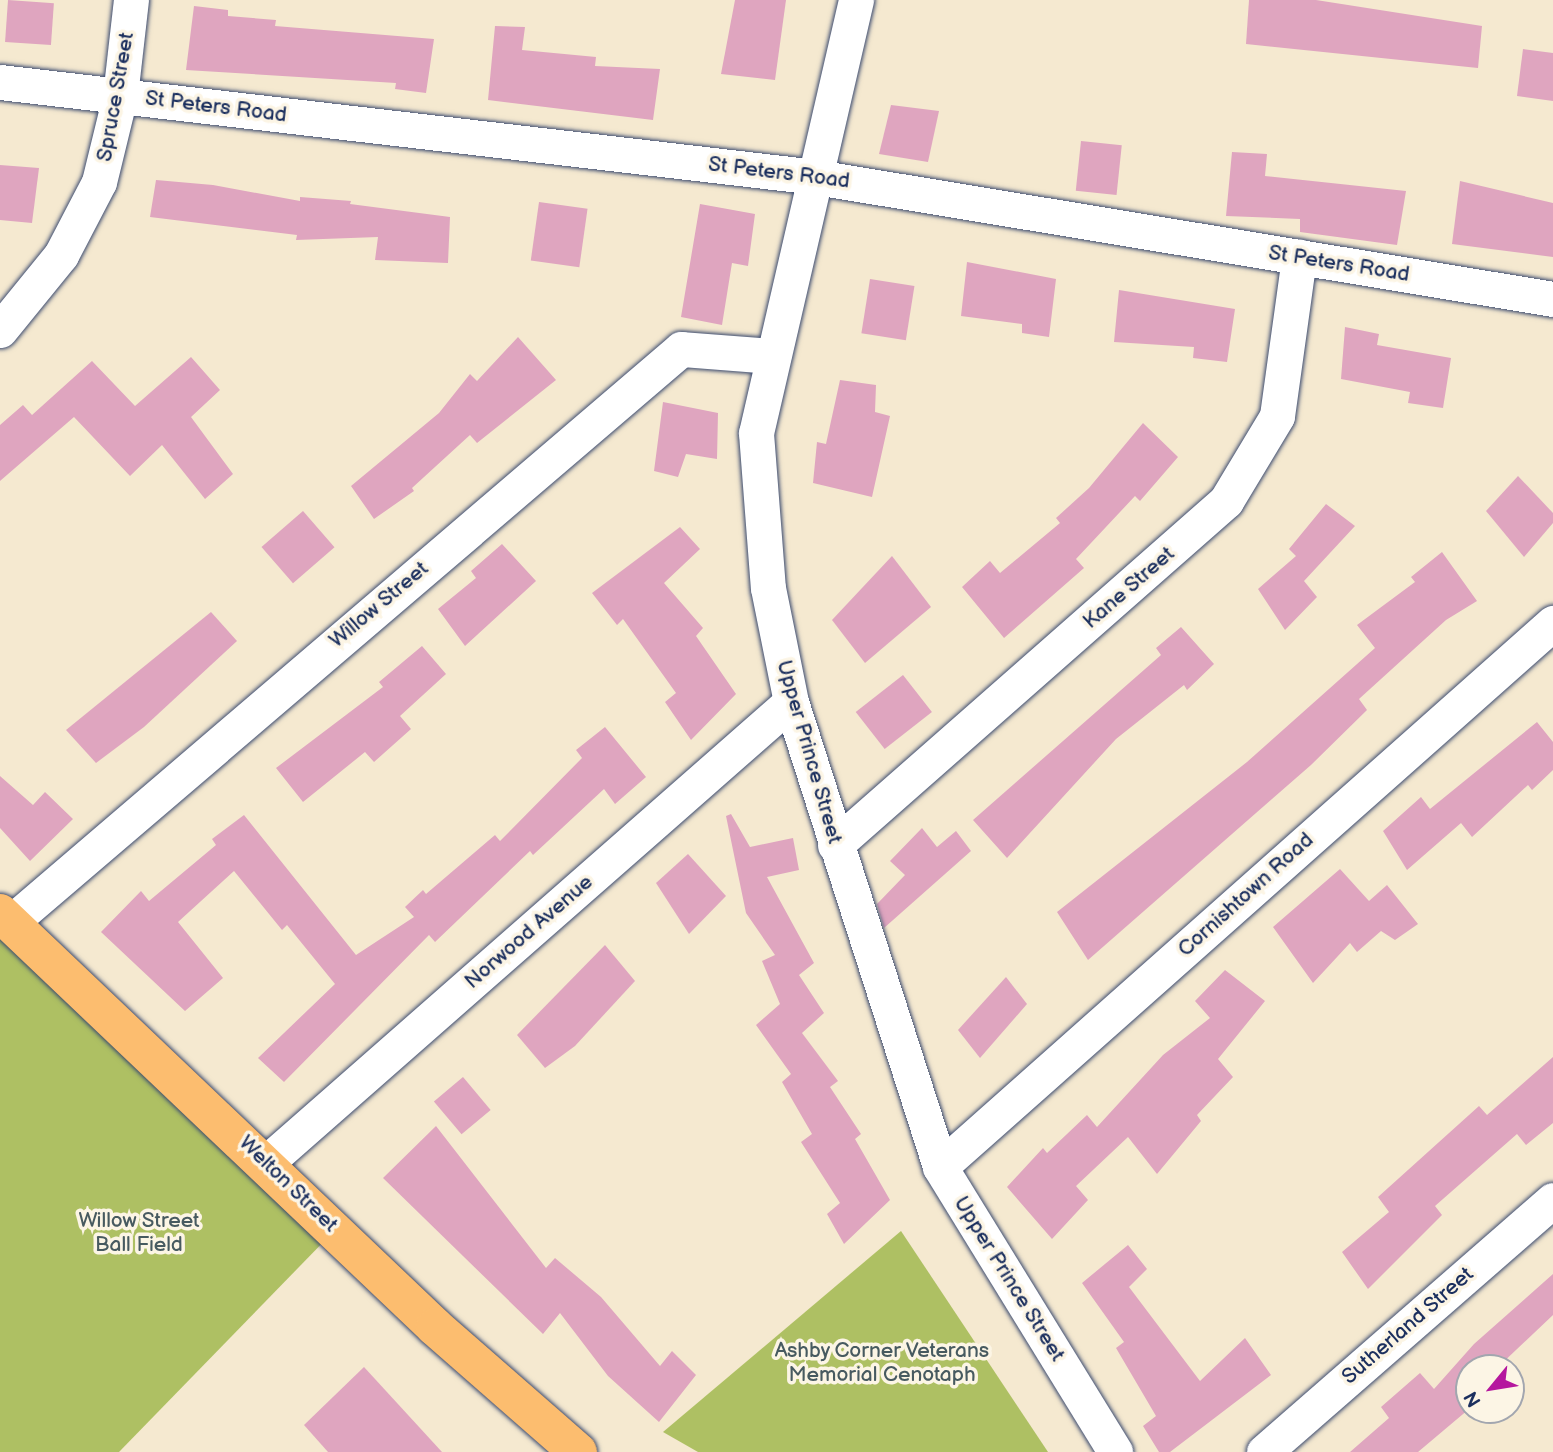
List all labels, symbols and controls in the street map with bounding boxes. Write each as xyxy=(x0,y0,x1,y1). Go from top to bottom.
street label: Spruce Street xyxy=(92,30,140,164)
street label: St Peters Road xyxy=(144,86,288,128)
street label: St Peters Road xyxy=(707,152,851,194)
street label: St Peters Road xyxy=(1267,240,1411,288)
street label: Kane Street xyxy=(1078,541,1180,635)
street label: Willow Street xyxy=(324,556,434,654)
street label: Upper Prince Street xyxy=(771,657,847,847)
street label: Cornishtown Road xyxy=(1173,828,1319,962)
street label: Norwood Avenue xyxy=(460,870,598,994)
street label: Welton Street xyxy=(233,1130,343,1238)
street label: Upper Prince Street xyxy=(948,1192,1070,1366)
park label: Willow Street Ball Field xyxy=(78,1208,200,1258)
street label: Sutherland Street xyxy=(1337,1262,1479,1390)
park label: Ashby Corner Veterans Memorial Cenotaph xyxy=(774,1338,990,1388)
north arrow xyxy=(1455,1354,1525,1424)
text: N xyxy=(1460,1387,1487,1411)

